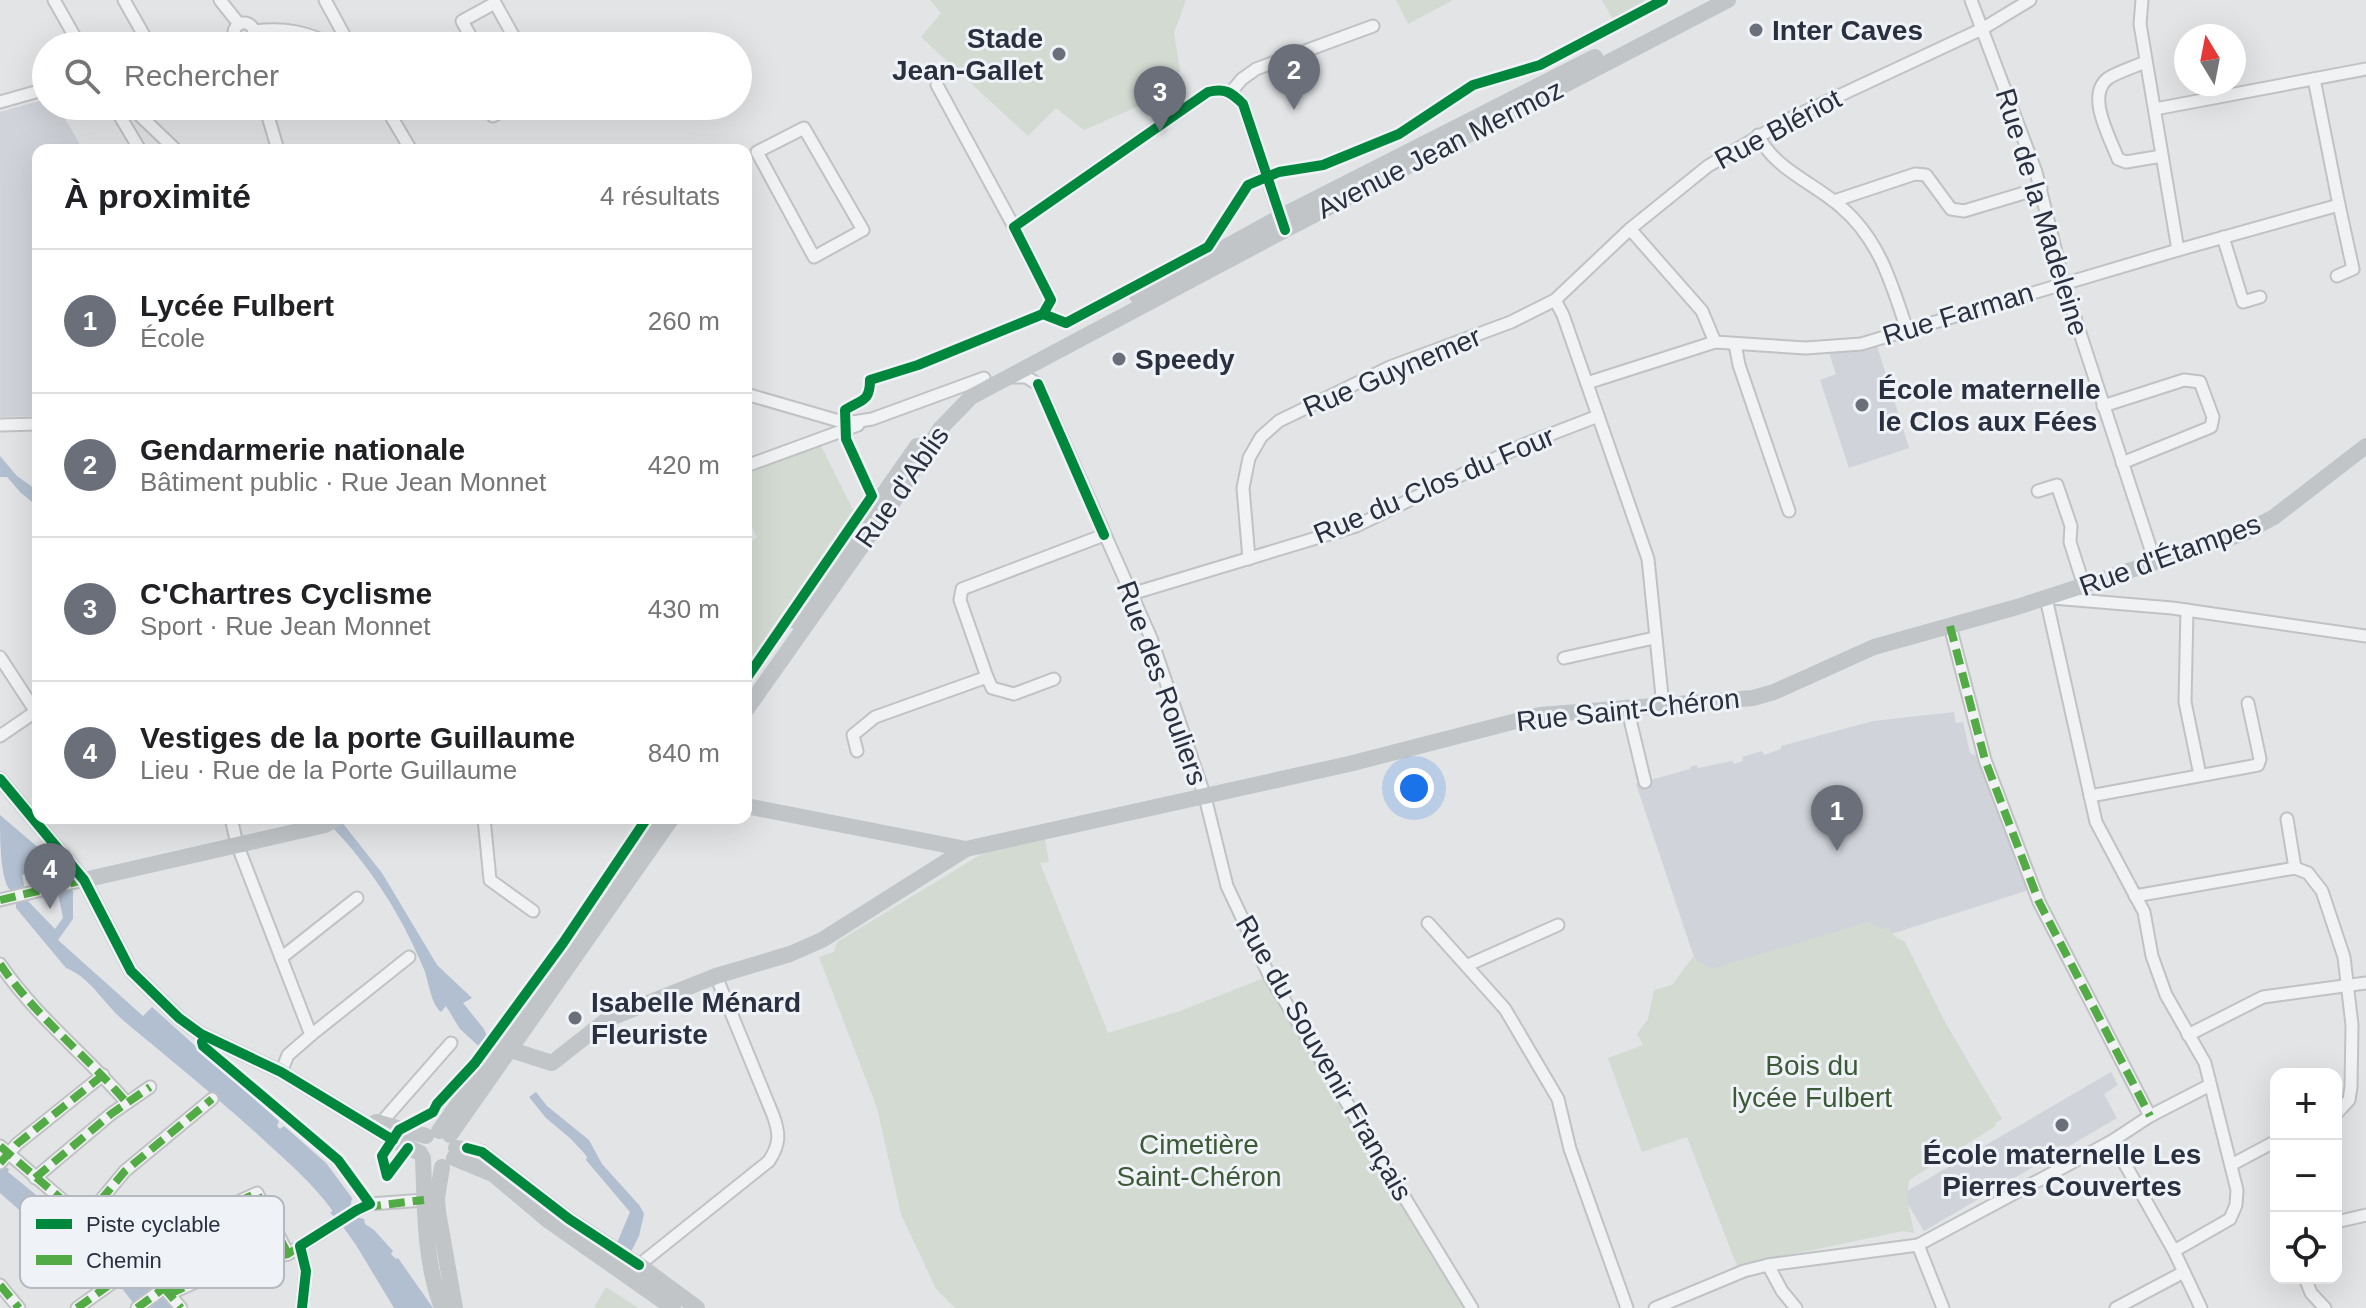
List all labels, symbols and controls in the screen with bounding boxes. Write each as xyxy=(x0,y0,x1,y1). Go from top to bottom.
place label: Inter Caves xyxy=(1772,15,1923,46)
marker: Inter Caves xyxy=(1747,21,1765,39)
place label: Stade Jean-Gallet xyxy=(892,23,1043,86)
north arrow xyxy=(2174,24,2246,96)
search box xyxy=(32,32,752,120)
pin: 2 xyxy=(1268,44,1320,110)
marker: Stade Jean-Gallet xyxy=(1050,45,1068,63)
icon: search xyxy=(60,54,104,98)
text: Rechercher xyxy=(124,59,279,92)
pin: 3 xyxy=(1134,66,1186,132)
street label: Avenue Jean Mermoz xyxy=(1312,73,1568,225)
street label: Rue Blériot xyxy=(1710,83,1847,175)
street label: Rue de la Madeleine xyxy=(1990,85,2094,339)
text: À proximité xyxy=(64,177,251,215)
text: 4 résultats xyxy=(600,181,720,211)
street label: Rue Farman xyxy=(1879,276,2037,352)
text: Lycée Fulbert xyxy=(140,289,334,322)
text: 1 xyxy=(83,306,97,336)
text: 260 m xyxy=(648,306,720,336)
street label: Rue Guynemer xyxy=(1299,321,1485,423)
text: École xyxy=(140,323,205,353)
place label: Speedy xyxy=(1135,344,1235,375)
marker: Speedy xyxy=(1110,350,1128,368)
place label: École maternelle le Clos aux Fées xyxy=(1878,374,2101,437)
marker: École maternelle le Clos aux Fées xyxy=(1853,396,1871,414)
street label: Rue d'Ablis xyxy=(849,420,955,554)
street label: Rue du Clos du Four xyxy=(1309,420,1559,550)
text: Gendarmerie nationale xyxy=(140,433,465,466)
text: 2 xyxy=(83,450,97,480)
text: 420 m xyxy=(648,450,720,480)
text: Bâtiment public · Rue Jean Monnet xyxy=(140,467,546,497)
street label: Rue d'Étampes xyxy=(2075,508,2265,602)
text: C'Chartres Cyclisme xyxy=(140,577,432,610)
street label: Rue des Rouliers xyxy=(1111,577,1213,789)
text: 3 xyxy=(83,594,97,624)
text: 430 m xyxy=(648,594,720,624)
text: Sport · Rue Jean Monnet xyxy=(140,611,431,641)
street label: Rue Saint-Chéron xyxy=(1515,683,1741,737)
text: Vestiges de la porte Guillaume xyxy=(140,721,575,754)
text: 4 xyxy=(83,738,97,768)
text: 840 m xyxy=(648,738,720,768)
text: Lieu · Rue de la Porte Guillaume xyxy=(140,755,517,785)
your location xyxy=(1394,768,1434,808)
pin: 1 xyxy=(1811,785,1863,851)
pin: 4 xyxy=(24,843,76,909)
street label: Rue du Souvenir Français xyxy=(1230,910,1418,1206)
place label: Isabelle Ménard Fleuriste xyxy=(591,987,801,1050)
marker: Isabelle Ménard Fleuriste xyxy=(566,1009,584,1027)
park label: Bois du lycée Fulbert xyxy=(1732,1050,1892,1113)
map controls xyxy=(2270,1068,2342,1284)
button: + xyxy=(2270,1068,2342,1140)
marker: École maternelle Les Pierres Couvertes xyxy=(2053,1116,2071,1134)
park label: Cimetière Saint-Chéron xyxy=(1117,1129,1281,1192)
place label: École maternelle Les Pierres Couvertes xyxy=(1923,1139,2201,1202)
button: − xyxy=(2270,1140,2342,1212)
legend xyxy=(20,1196,284,1288)
text: Piste cyclable xyxy=(86,1212,221,1237)
button: locate xyxy=(2270,1212,2342,1284)
text: Chemin xyxy=(86,1248,162,1273)

